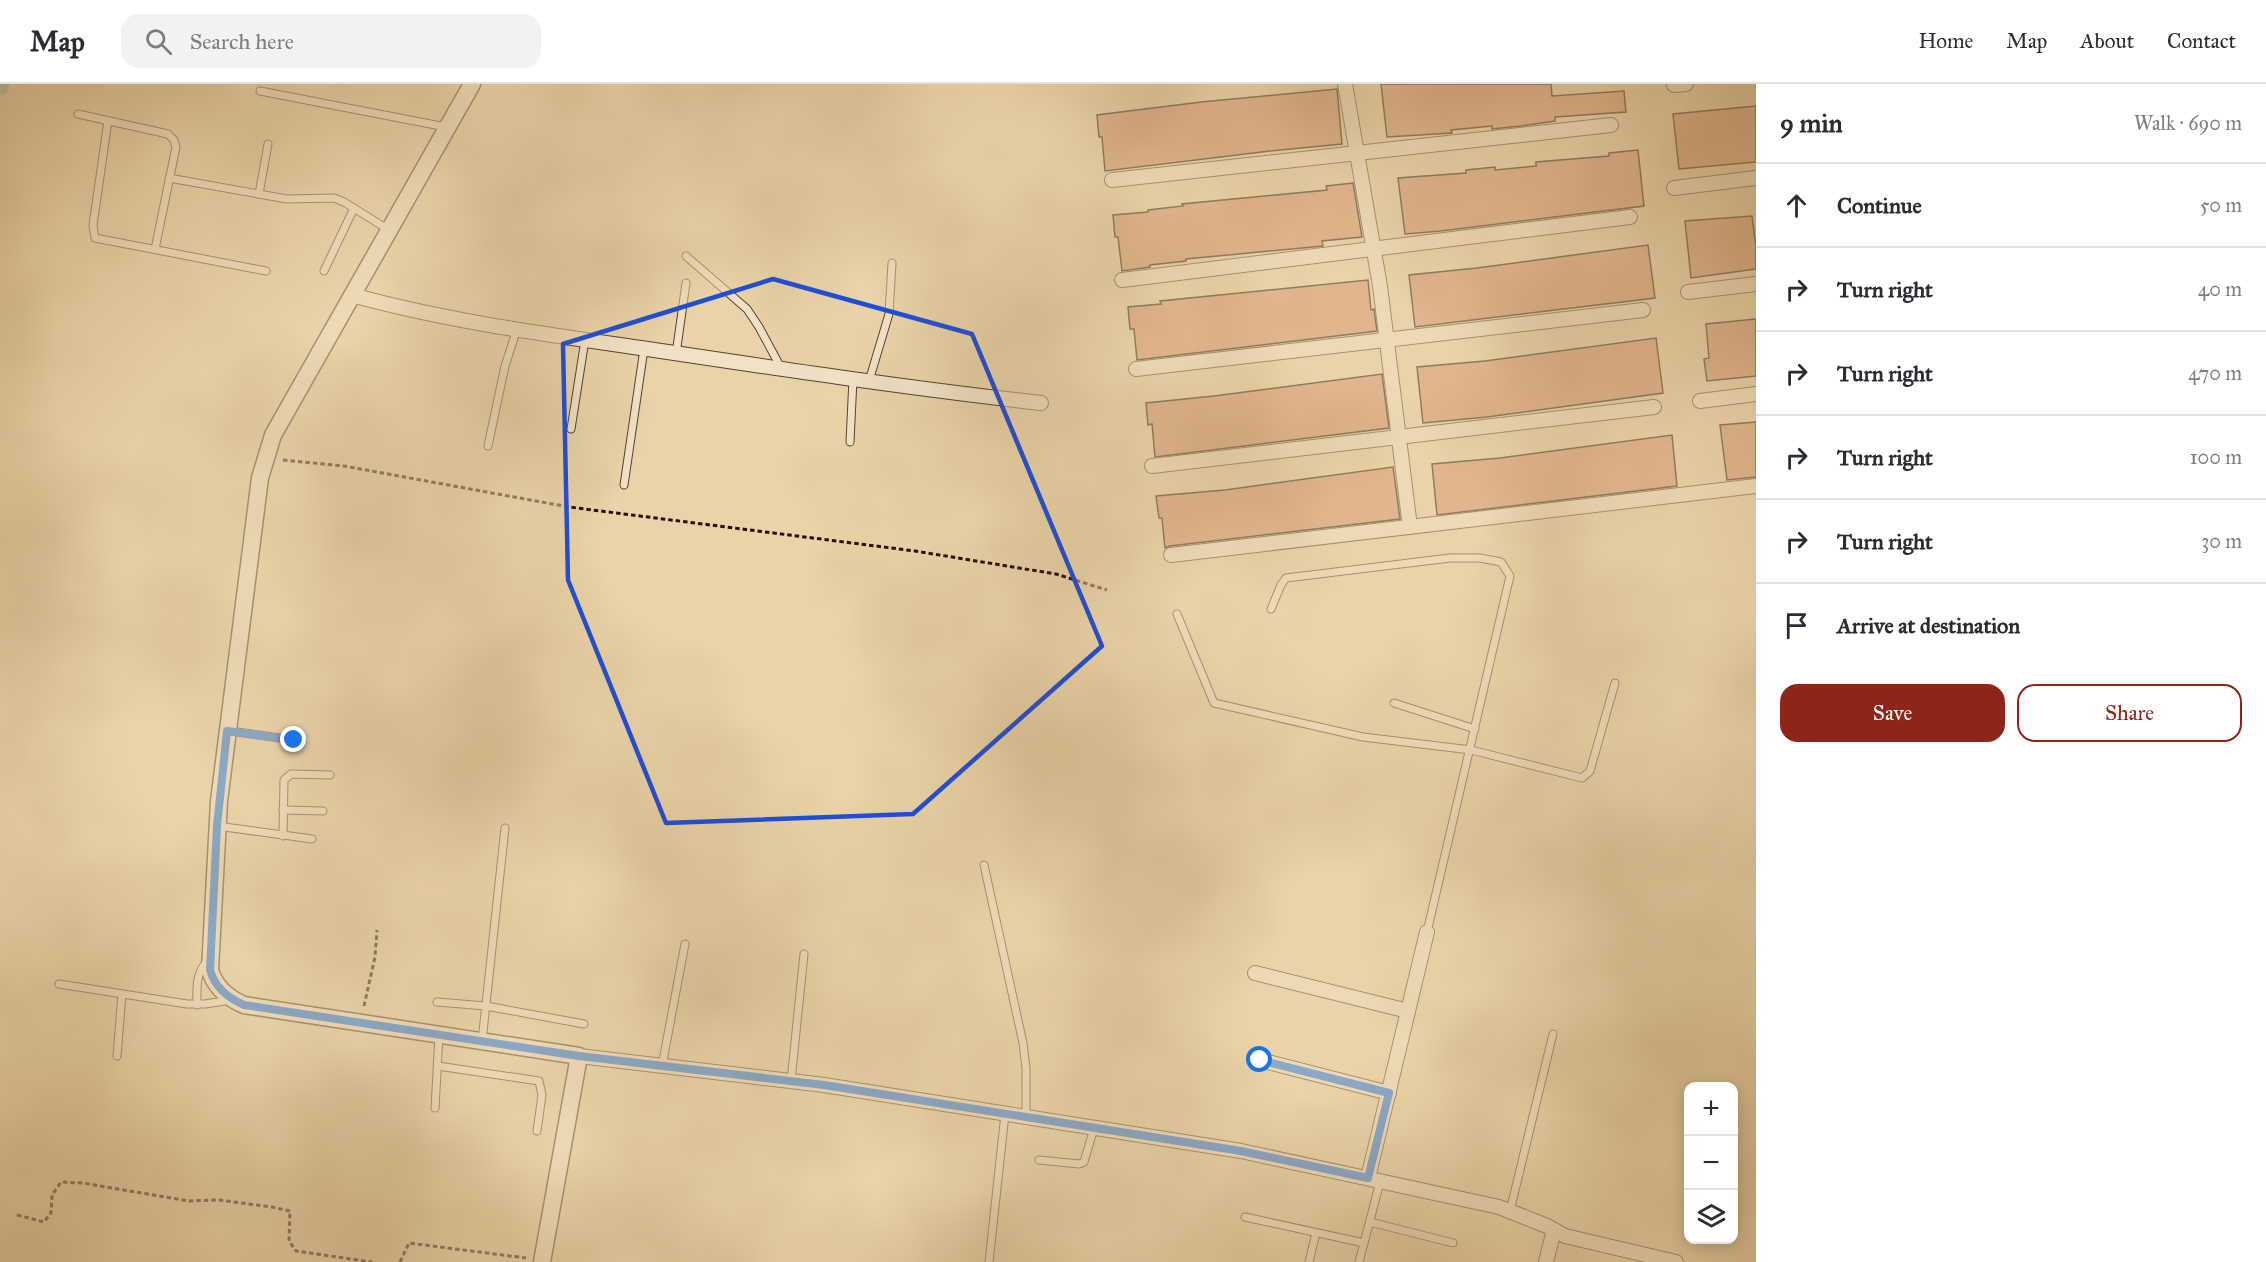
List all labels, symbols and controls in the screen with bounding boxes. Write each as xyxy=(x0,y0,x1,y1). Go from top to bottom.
search box xyxy=(121,14,541,68)
text: Map xyxy=(30,24,85,59)
icon: search xyxy=(142,25,175,58)
text: Search here xyxy=(190,28,294,55)
text: Home xyxy=(1918,28,1973,54)
text: Map xyxy=(2006,28,2047,54)
text: About xyxy=(2080,28,2134,54)
text: Contact xyxy=(2167,28,2236,54)
text: 9 min xyxy=(1780,107,1843,139)
text: Walk · 690 m xyxy=(2134,111,2242,135)
icon: ahead xyxy=(1780,189,1813,222)
text: Continue xyxy=(1837,192,1922,219)
text: 50 m xyxy=(2200,193,2242,217)
icon: right xyxy=(1780,273,1813,306)
text: Turn right xyxy=(1837,276,1933,303)
text: 40 m xyxy=(2198,277,2242,301)
icon: right xyxy=(1780,357,1813,390)
text: Turn right xyxy=(1837,360,1933,387)
text: 470 m xyxy=(2188,361,2242,385)
icon: right xyxy=(1780,441,1813,474)
text: Turn right xyxy=(1837,444,1933,471)
text: 100 m xyxy=(2190,445,2242,469)
icon: right xyxy=(1780,525,1813,558)
text: Turn right xyxy=(1837,528,1933,555)
text: 30 m xyxy=(2201,529,2242,553)
icon: arrive xyxy=(1780,609,1813,642)
text: Arrive at destination xyxy=(1837,612,2020,639)
button: Save xyxy=(1780,684,2005,742)
button: Share xyxy=(2017,684,2242,742)
route end xyxy=(280,726,306,752)
route start xyxy=(1246,1046,1272,1072)
map controls xyxy=(1684,1082,1738,1244)
button: + xyxy=(1684,1082,1738,1136)
button: − xyxy=(1684,1136,1738,1190)
button: layers xyxy=(1684,1190,1738,1244)

